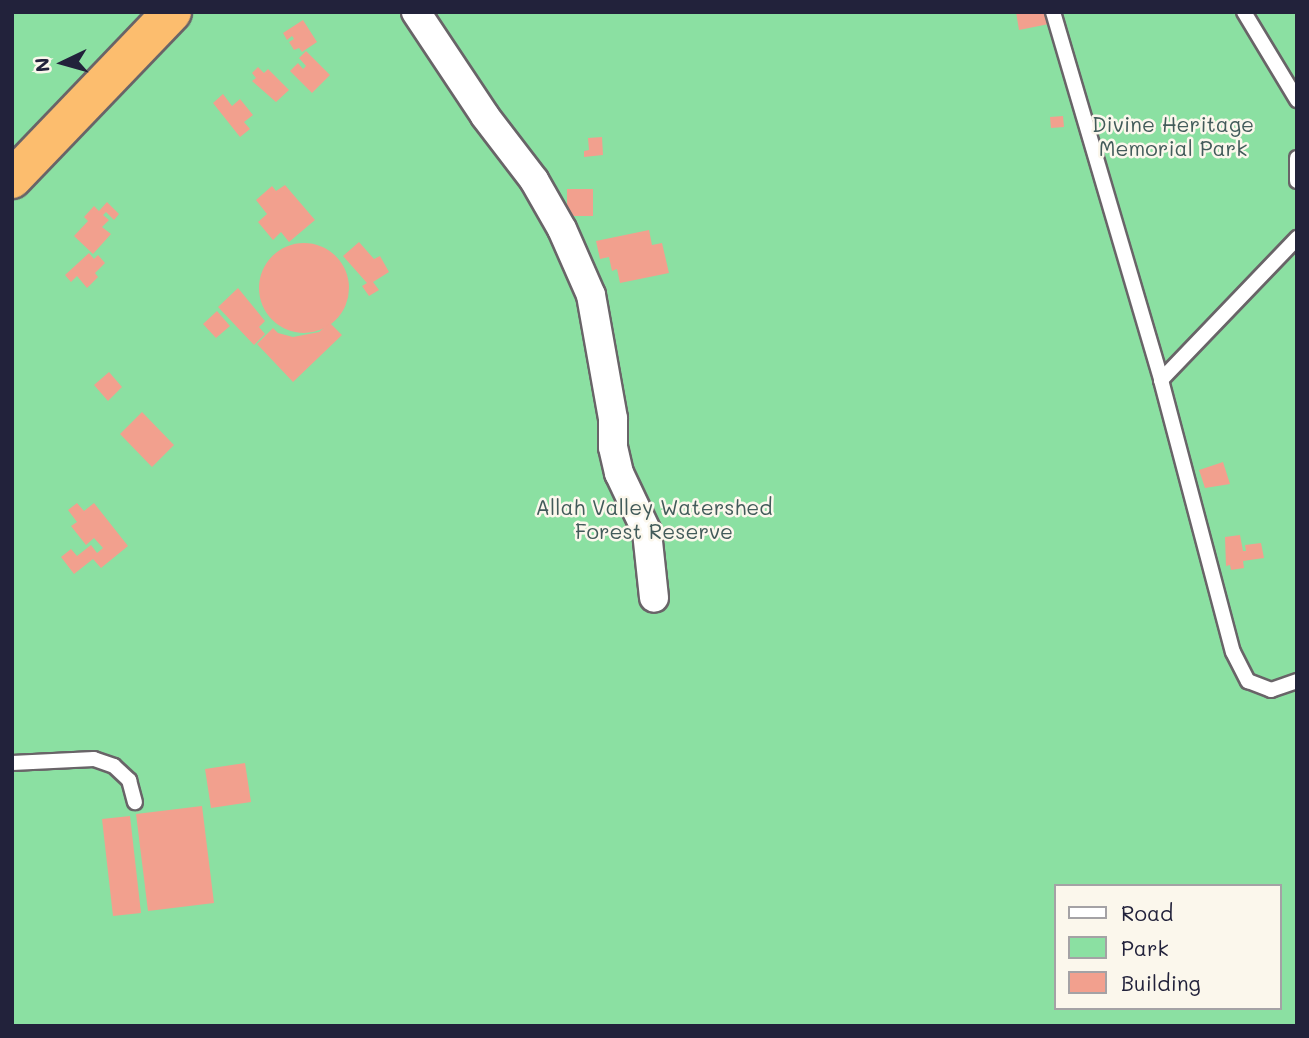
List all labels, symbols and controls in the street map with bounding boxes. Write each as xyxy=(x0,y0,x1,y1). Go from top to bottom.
north arrow xyxy=(28,28,98,98)
text: N xyxy=(29,57,55,73)
park label: Divine Heritage Memorial Park xyxy=(1092,111,1254,161)
park label: Allah Valley Watershed Forest Reserve xyxy=(535,494,773,544)
legend xyxy=(1054,884,1281,1010)
text: Road xyxy=(1121,899,1173,926)
text: Park xyxy=(1121,934,1169,961)
text: Building xyxy=(1121,969,1201,996)

